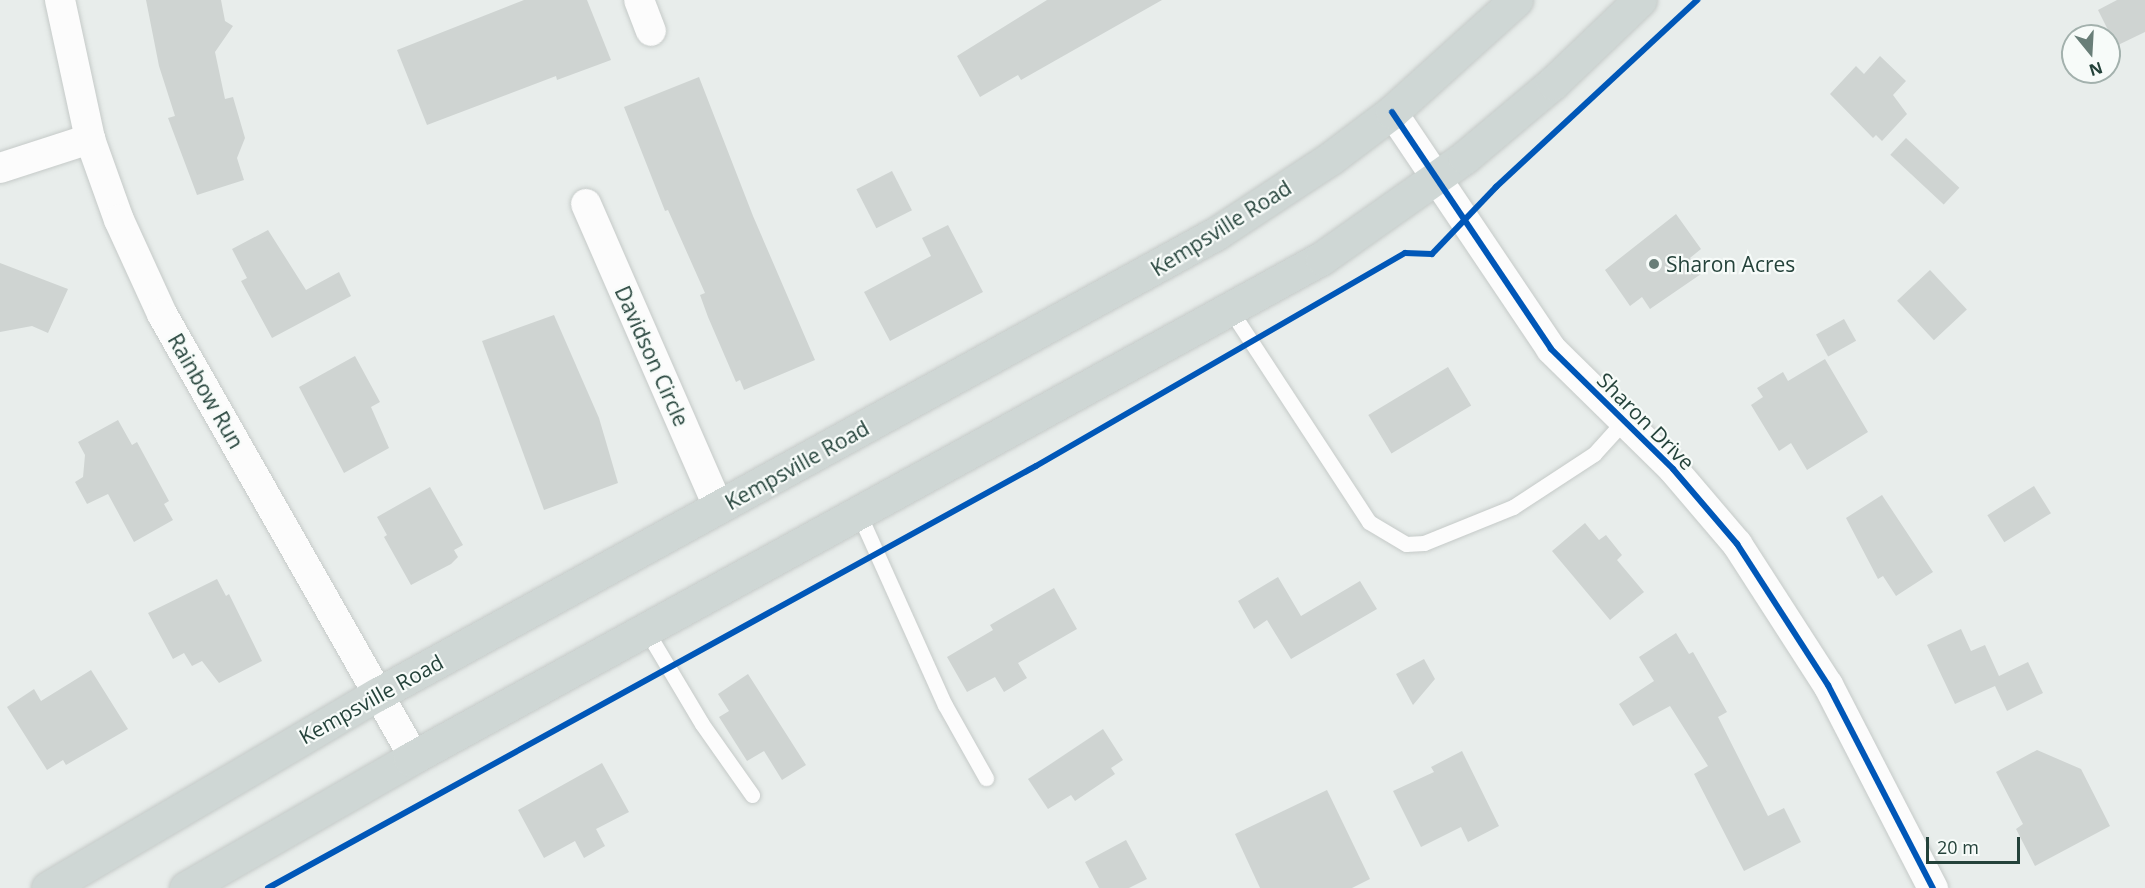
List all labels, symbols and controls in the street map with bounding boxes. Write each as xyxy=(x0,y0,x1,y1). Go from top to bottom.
north arrow xyxy=(2061,24,2121,84)
text: N xyxy=(2086,57,2106,82)
street label: Kempsville Road xyxy=(1146,175,1296,281)
place label: Sharon Acres xyxy=(1666,251,1795,277)
marker: Sharon Acres xyxy=(1647,257,1661,271)
street label: Davidson Circle xyxy=(610,282,694,430)
street label: Rainbow Run xyxy=(163,329,249,453)
street label: Sharon Drive xyxy=(1592,367,1700,475)
street label: Kempsville Road xyxy=(721,415,873,515)
street label: Kempsville Road xyxy=(295,649,447,749)
scale bar xyxy=(1929,825,2024,863)
text: 20 m xyxy=(1937,835,1979,859)

